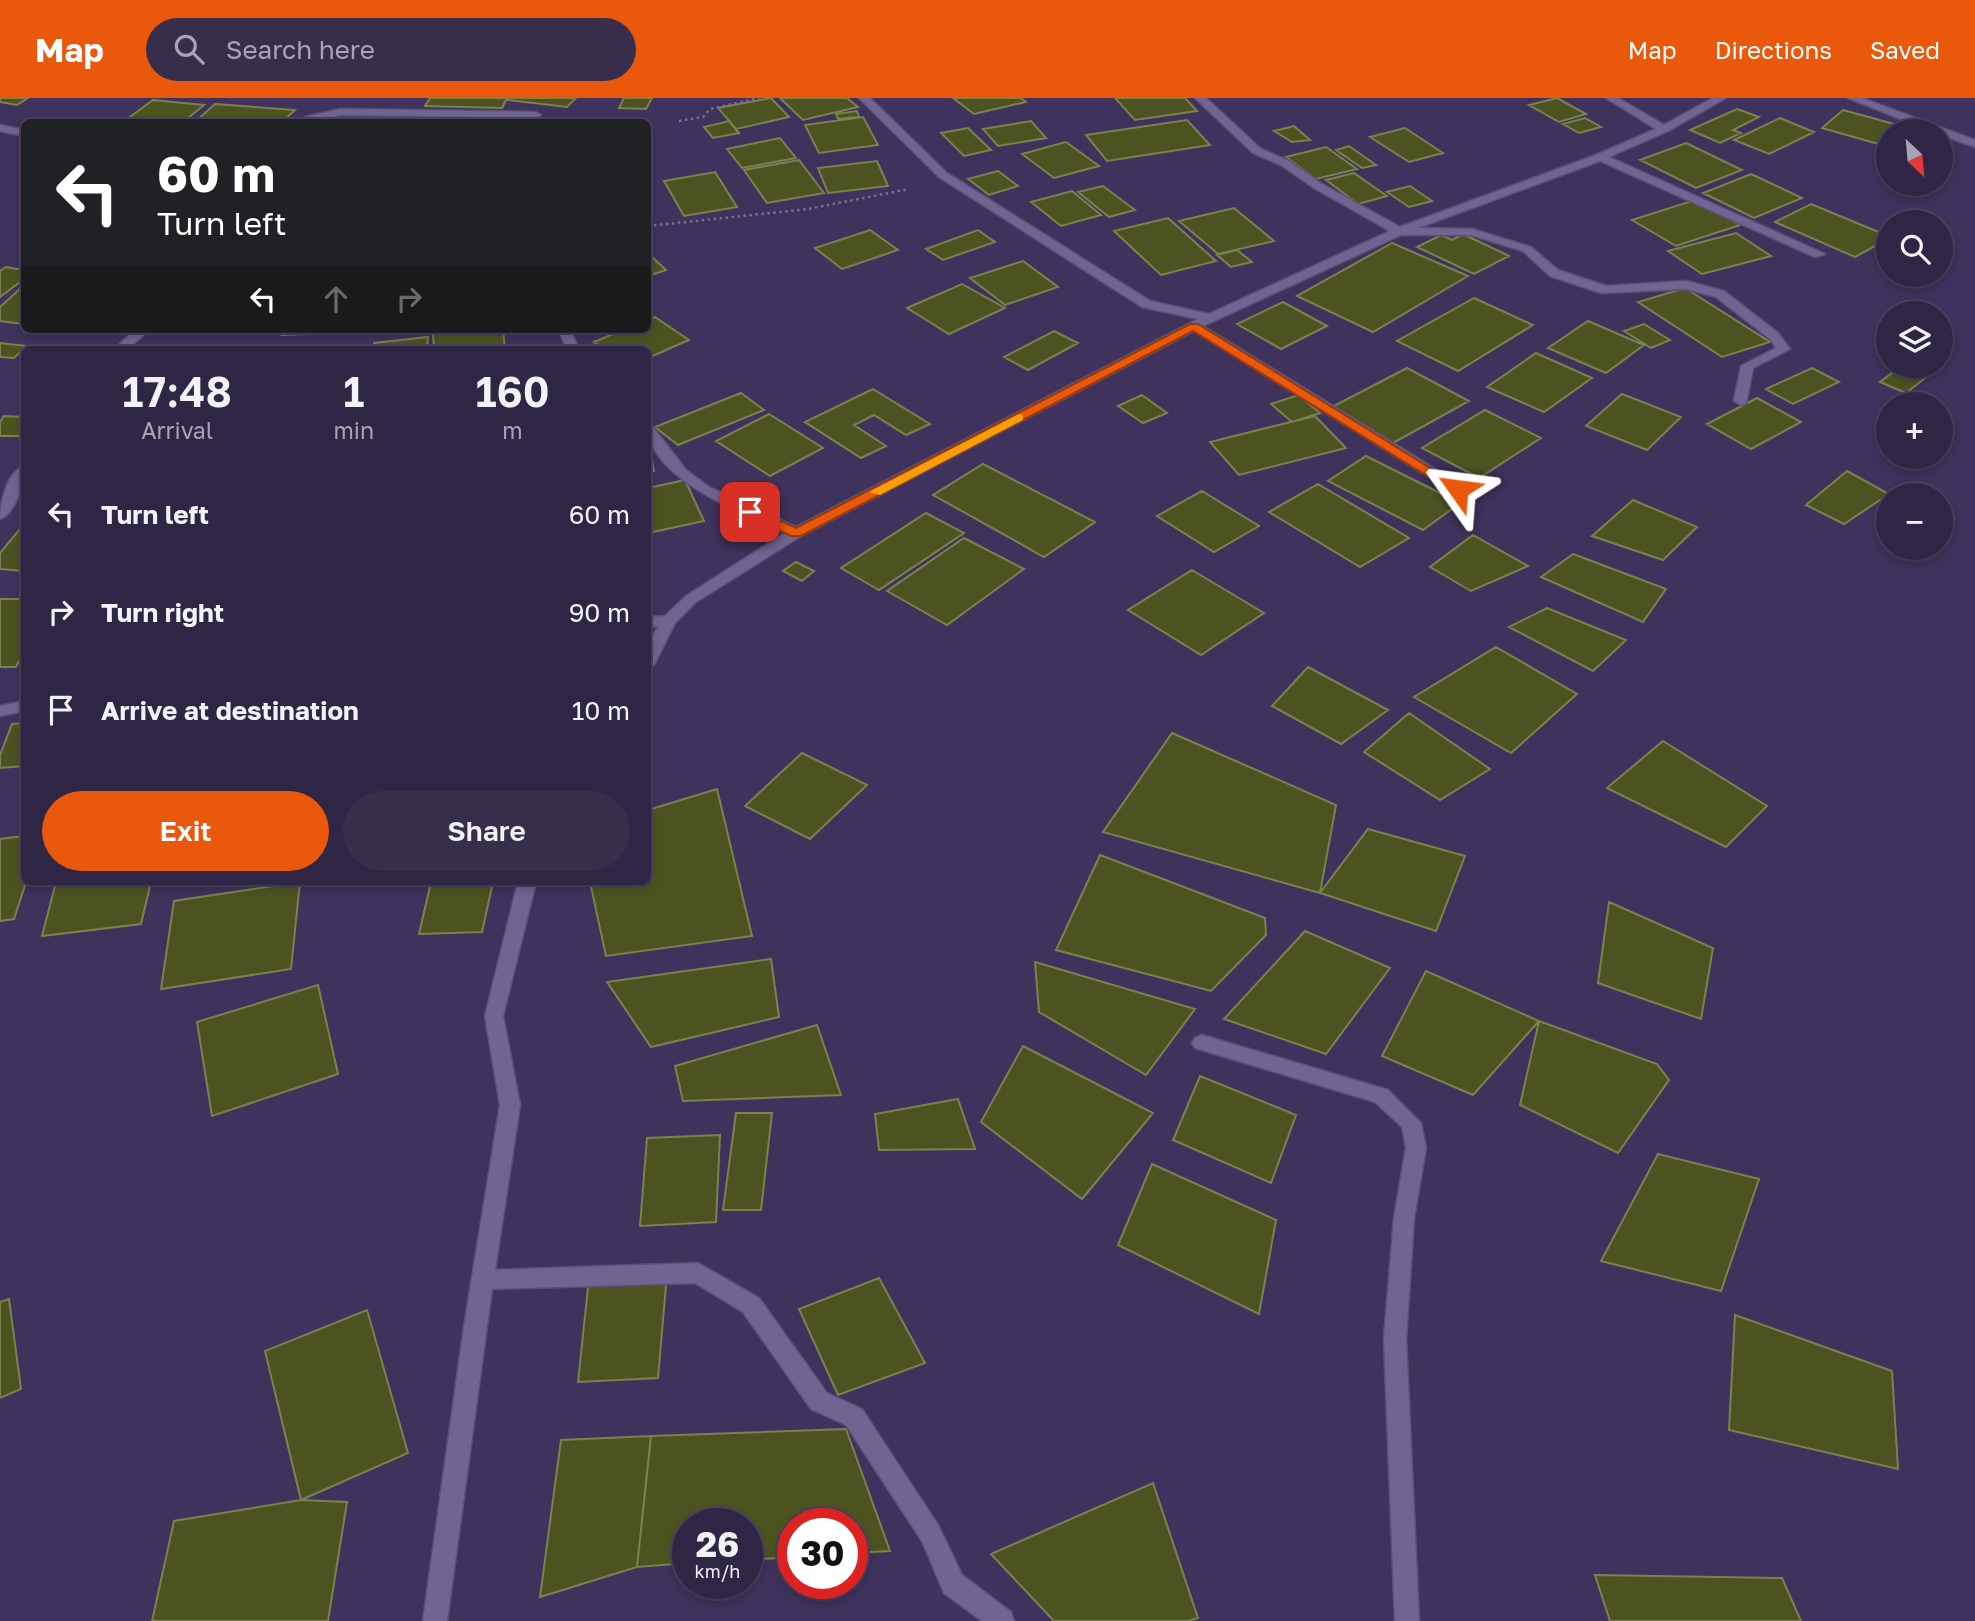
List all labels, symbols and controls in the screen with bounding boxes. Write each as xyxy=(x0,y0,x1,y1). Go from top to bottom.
search box xyxy=(146,18,636,81)
text: Map xyxy=(35,30,104,69)
icon: search xyxy=(170,30,208,68)
text: Search here xyxy=(226,34,375,65)
text: Map xyxy=(1628,35,1677,64)
text: Directions xyxy=(1715,35,1832,64)
text: Saved xyxy=(1870,35,1940,64)
north arrow xyxy=(1876,119,1953,196)
map controls xyxy=(1876,119,1953,560)
text: 60 m xyxy=(157,144,275,203)
icon: left xyxy=(42,147,133,238)
text: Turn left xyxy=(157,204,286,242)
button: search xyxy=(1876,210,1953,287)
icon: left xyxy=(244,280,282,318)
icon: ahead xyxy=(317,280,355,318)
icon: right xyxy=(390,280,428,318)
button: layers xyxy=(1876,301,1953,378)
text: 17:48 xyxy=(122,366,232,416)
text: 1 xyxy=(343,366,364,416)
text: 160 xyxy=(475,366,550,416)
button: + xyxy=(1876,392,1953,469)
text: Arrival xyxy=(141,416,213,444)
text: min xyxy=(333,416,374,444)
text: m xyxy=(502,416,523,444)
position arrow xyxy=(1421,452,1495,526)
pin xyxy=(720,482,780,542)
button: − xyxy=(1876,483,1953,560)
icon: arrive xyxy=(731,493,769,531)
icon: left xyxy=(42,495,80,533)
text: Turn left xyxy=(101,499,209,530)
text: 60 m xyxy=(569,499,630,530)
icon: right xyxy=(42,593,80,631)
text: Turn right xyxy=(101,597,224,628)
text: 90 m xyxy=(569,597,630,628)
icon: arrive xyxy=(42,691,80,729)
text: Arrive at destination xyxy=(101,695,359,726)
text: 10 m xyxy=(572,695,630,726)
button: Exit xyxy=(42,791,329,871)
button: Share xyxy=(343,791,630,871)
speed limit sign: 30 xyxy=(777,1508,868,1599)
text: 26 xyxy=(696,1523,739,1565)
text: km/h xyxy=(695,1560,740,1582)

